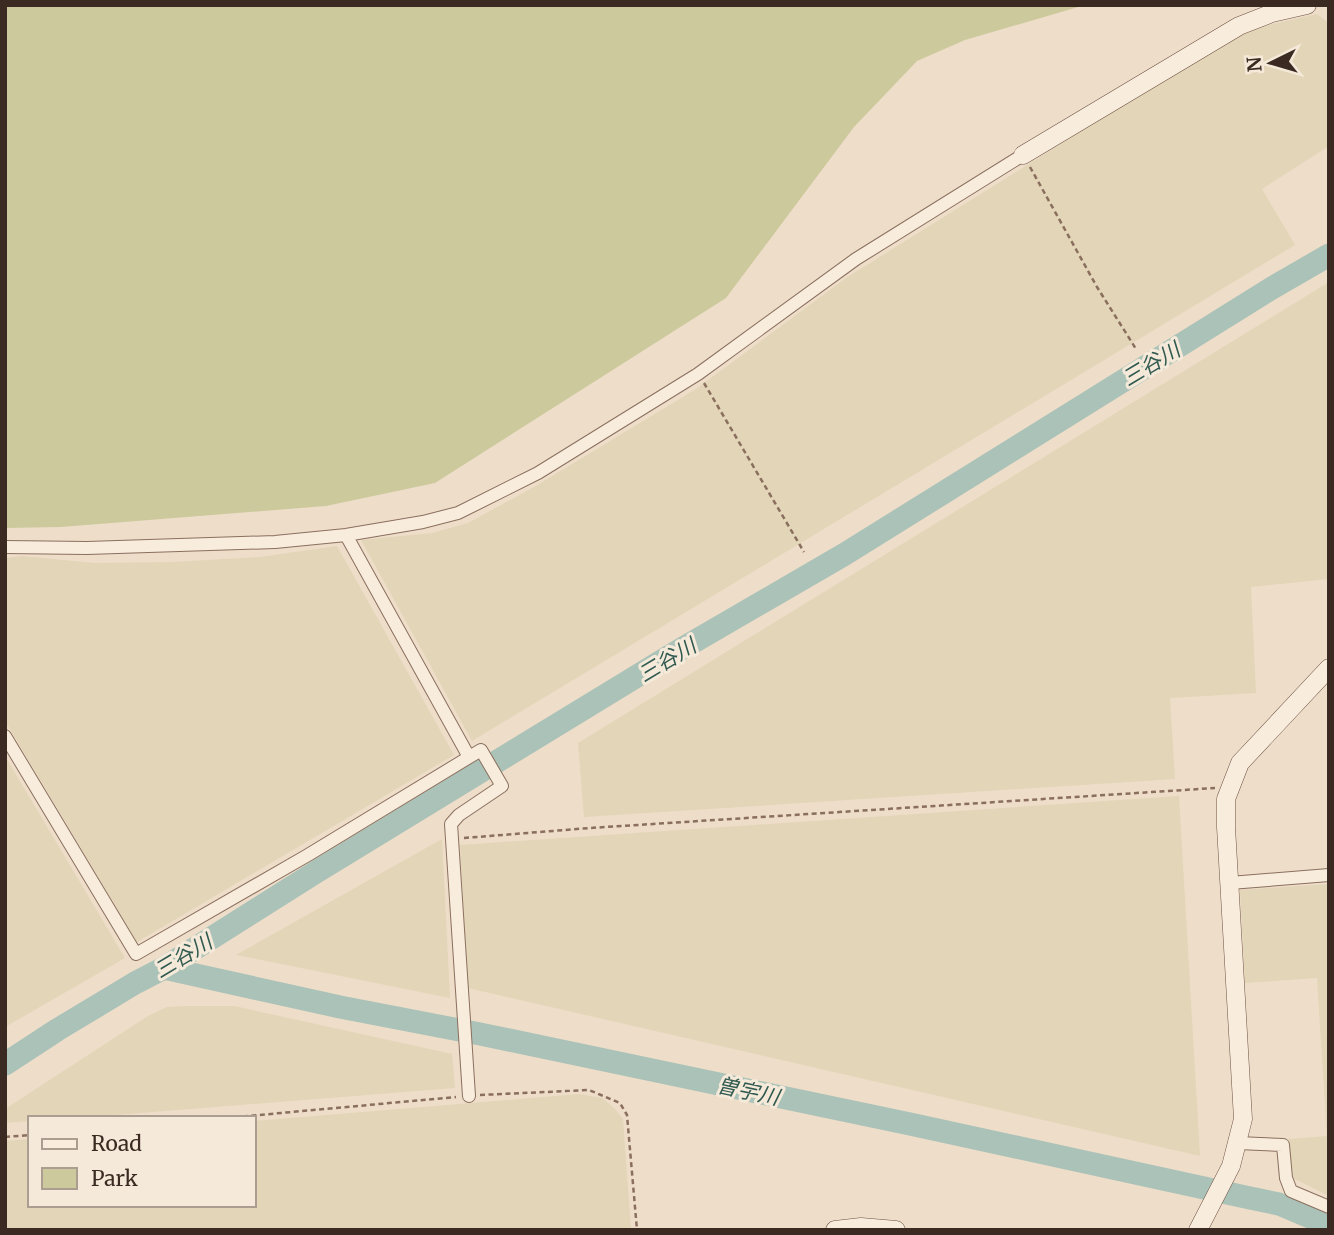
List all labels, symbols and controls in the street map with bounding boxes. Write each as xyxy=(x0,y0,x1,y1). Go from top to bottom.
north arrow xyxy=(1236,28,1306,98)
text: N xyxy=(1241,56,1267,73)
water label: 三谷川 xyxy=(1117,335,1187,392)
water label: 三谷川 xyxy=(633,631,703,688)
water label: 三谷川 xyxy=(149,927,219,984)
water label: 曽宇川 xyxy=(714,1071,784,1111)
legend xyxy=(28,1116,256,1207)
text: Road xyxy=(91,1130,142,1157)
text: Park xyxy=(91,1165,138,1192)

